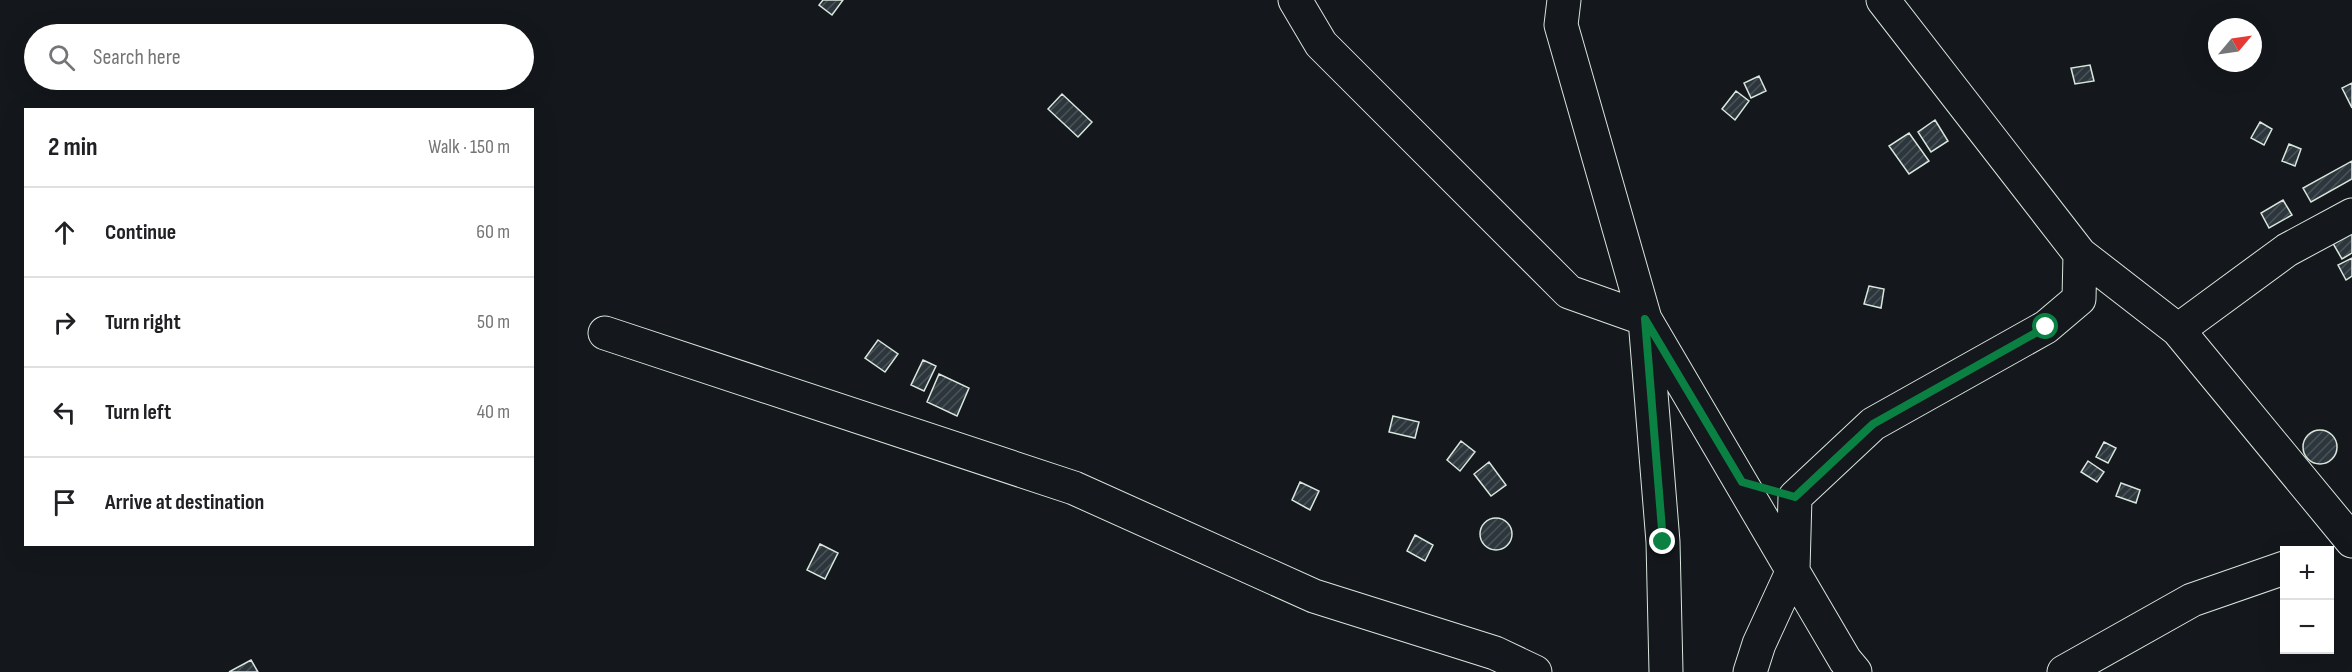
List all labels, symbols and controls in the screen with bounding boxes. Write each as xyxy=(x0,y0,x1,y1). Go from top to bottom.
north arrow xyxy=(2208,18,2262,72)
search box xyxy=(24,24,534,90)
icon: search xyxy=(45,41,78,74)
text: Search here xyxy=(93,44,180,71)
text: 2 min xyxy=(48,132,98,163)
text: Walk · 150 m xyxy=(428,135,510,159)
icon: ahead xyxy=(48,216,81,249)
text: Continue xyxy=(105,219,176,246)
text: 60 m xyxy=(476,220,510,244)
icon: right xyxy=(48,306,81,339)
text: Turn right xyxy=(105,309,181,336)
text: 50 m xyxy=(477,310,510,334)
route start xyxy=(2032,313,2058,339)
icon: left xyxy=(48,396,81,429)
text: Turn left xyxy=(105,399,171,426)
text: 40 m xyxy=(477,400,510,424)
icon: arrive xyxy=(48,486,81,519)
text: Arrive at destination xyxy=(105,489,264,516)
route end xyxy=(1649,528,1675,554)
map controls xyxy=(2280,546,2334,654)
button: + xyxy=(2280,546,2334,600)
button: − xyxy=(2280,600,2334,654)

